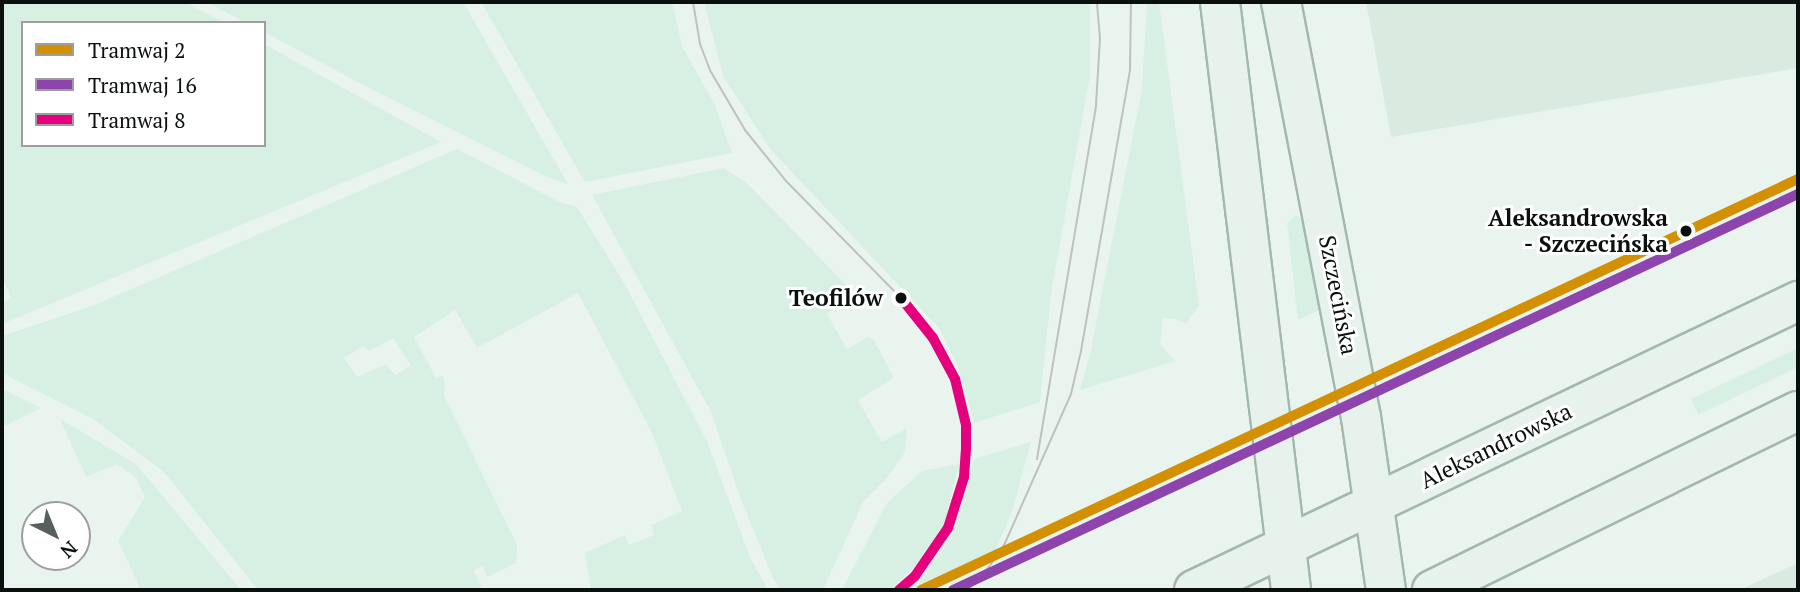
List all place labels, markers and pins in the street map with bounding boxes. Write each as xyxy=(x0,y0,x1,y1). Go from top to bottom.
place label: Aleksandrowska - Szczecińska xyxy=(1488,204,1668,258)
marker: Aleksandrowska - Szczecińska xyxy=(1674,219,1698,243)
place label: Teofilów xyxy=(789,284,883,312)
marker: Teofilów xyxy=(889,286,913,310)

